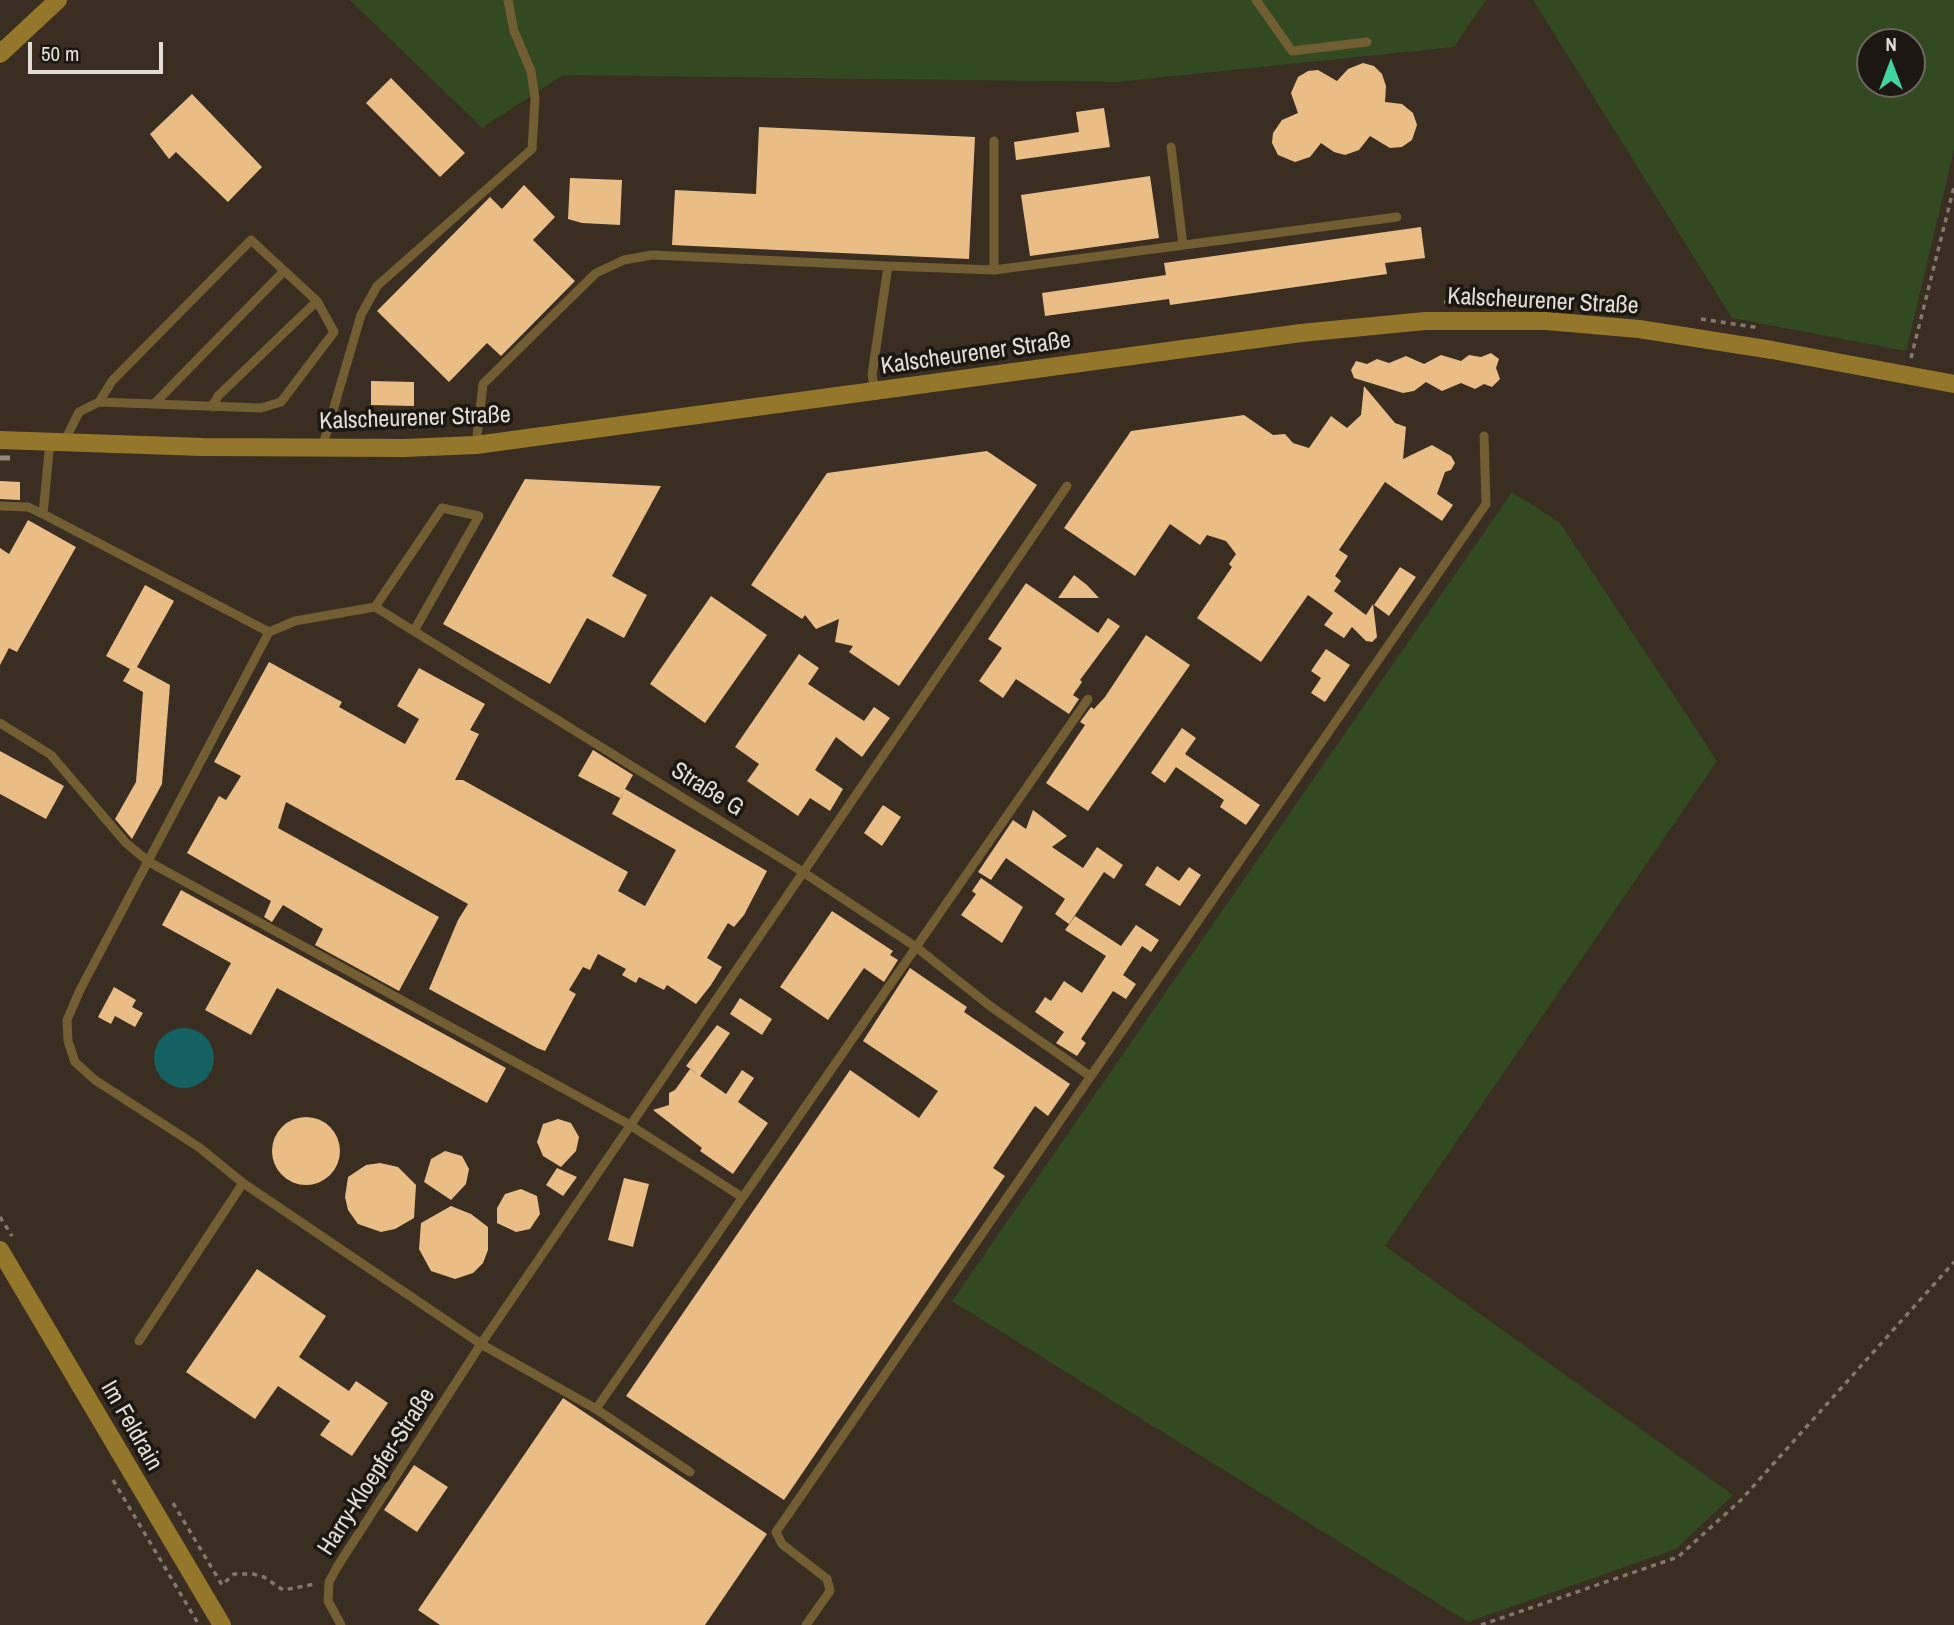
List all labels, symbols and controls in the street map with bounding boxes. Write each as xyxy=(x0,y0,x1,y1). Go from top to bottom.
scale bar xyxy=(32,28,166,72)
north arrow xyxy=(1856,28,1926,98)
text: N xyxy=(1885,31,1897,57)
text: 50 m xyxy=(41,39,79,68)
street label: Kalscheurener Straße xyxy=(1447,283,1639,321)
street label: Kalscheurener Straße xyxy=(879,326,1073,382)
street label: Kalscheurener Straße xyxy=(319,401,511,437)
street label: Straße G xyxy=(666,757,748,823)
street label: Im Feldrain xyxy=(94,1376,168,1476)
street label: Harry-Kloepfer-Straße xyxy=(312,1383,442,1561)

